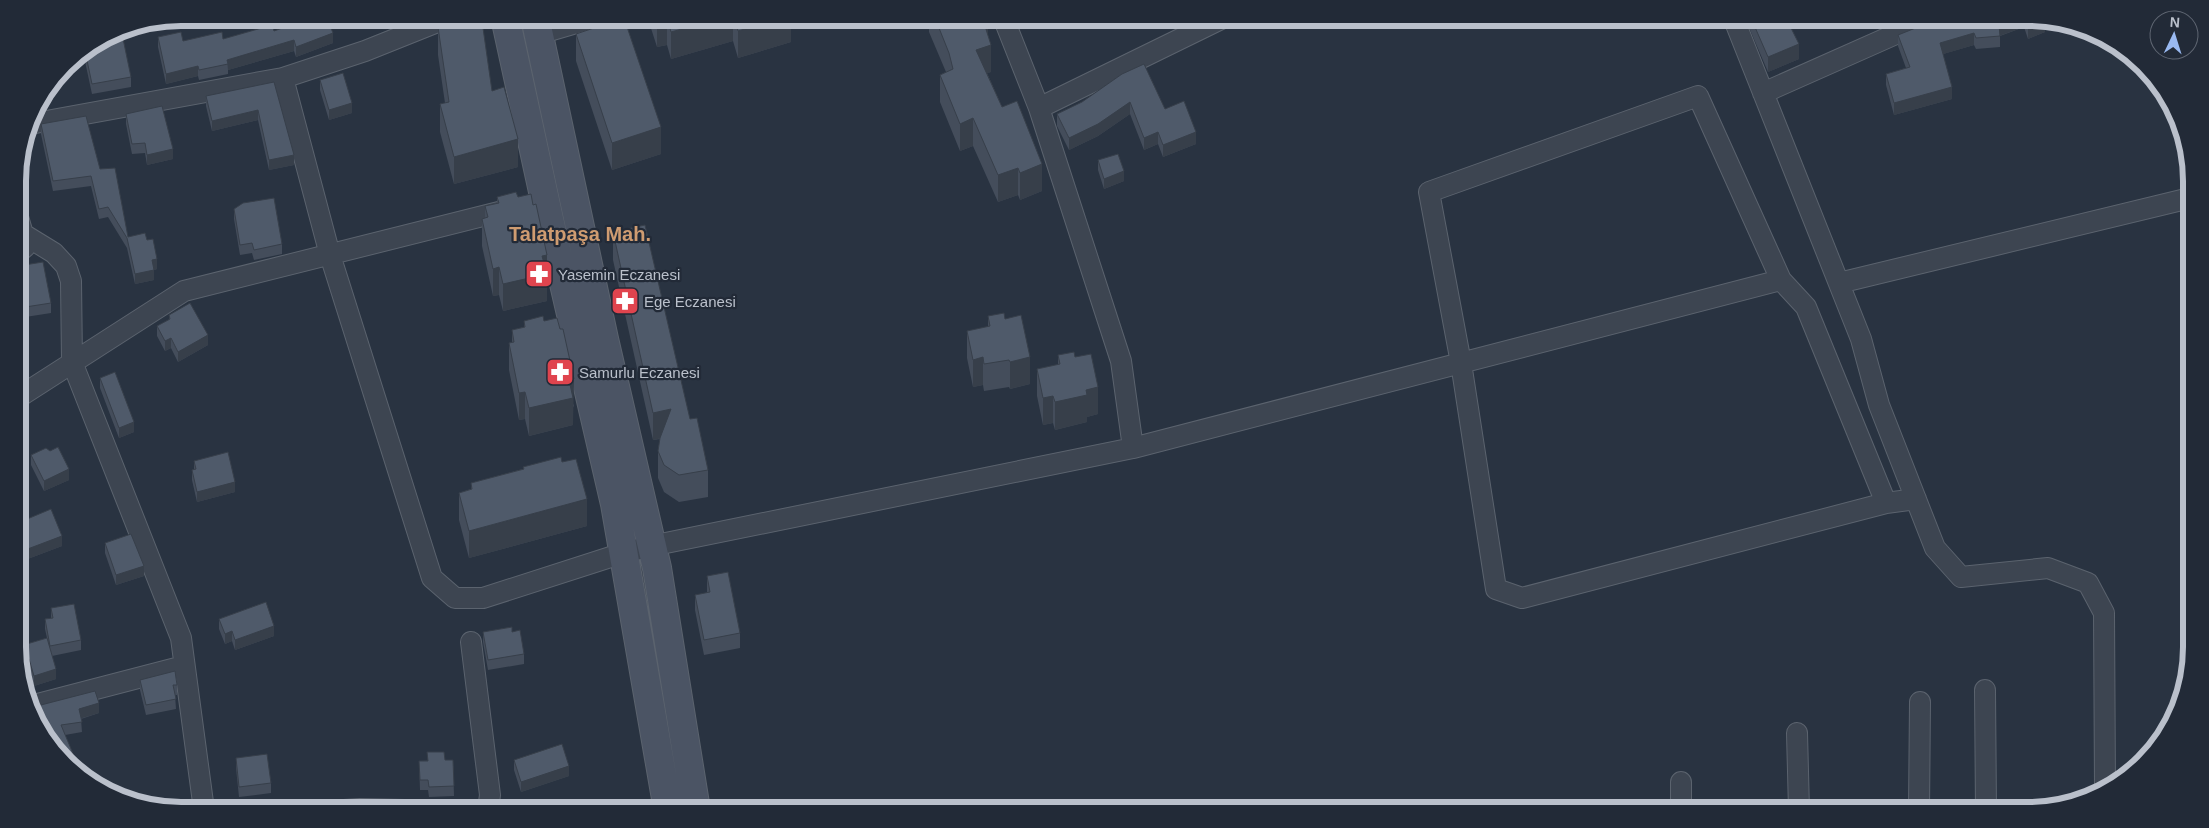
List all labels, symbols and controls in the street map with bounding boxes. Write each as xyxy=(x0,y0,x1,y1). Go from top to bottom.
north arrow xyxy=(2149,10,2199,60)
text: N xyxy=(2169,14,2181,30)
district label: Talatpaşa Mah. xyxy=(509,223,651,245)
pharmacy icon: Yasemin Eczanesi xyxy=(524,259,554,289)
place label: Yasemin Eczanesi xyxy=(558,266,680,283)
pharmacy icon: Ege Eczanesi xyxy=(610,286,640,316)
place label: Ege Eczanesi xyxy=(644,293,736,310)
pharmacy icon: Samurlu Eczanesi xyxy=(545,357,575,387)
place label: Samurlu Eczanesi xyxy=(579,364,700,381)

